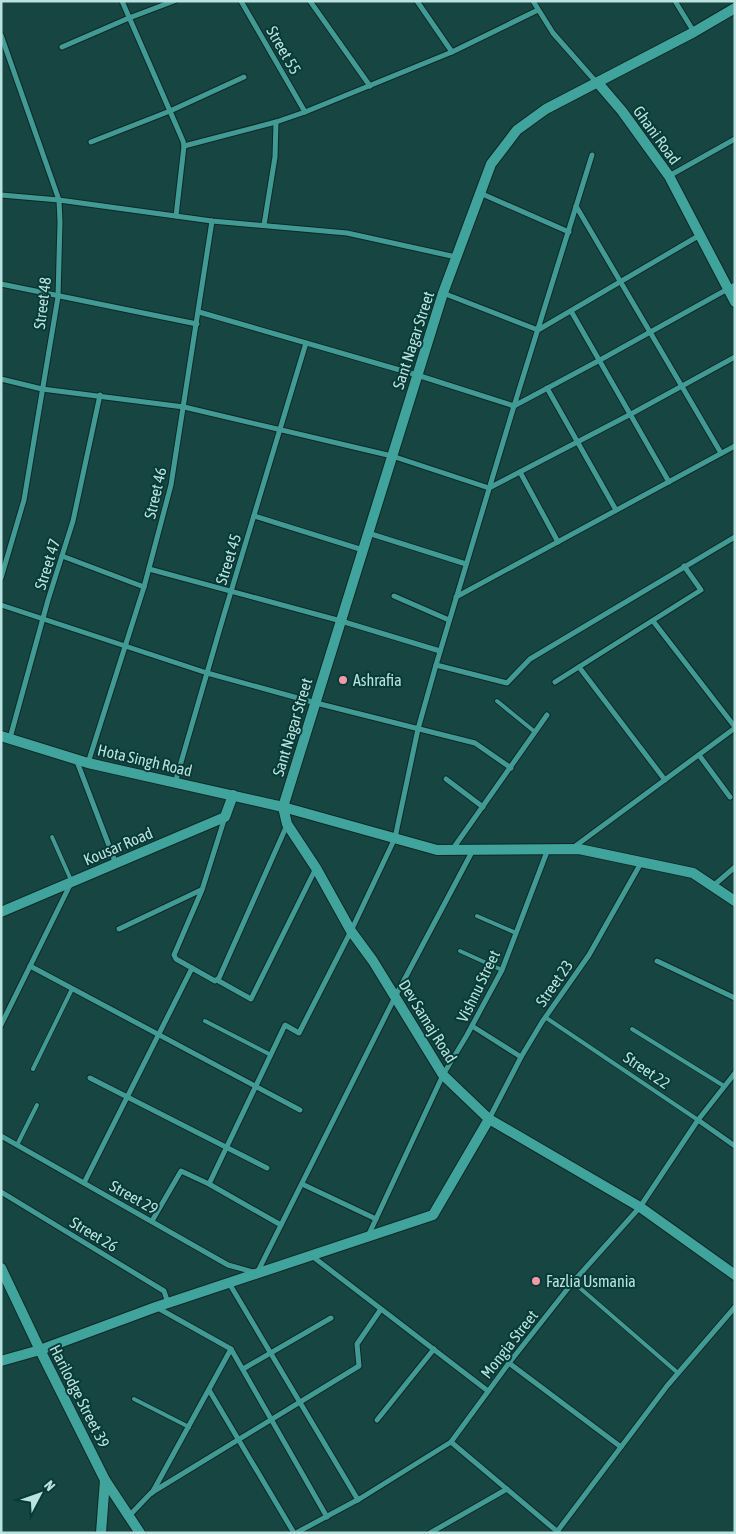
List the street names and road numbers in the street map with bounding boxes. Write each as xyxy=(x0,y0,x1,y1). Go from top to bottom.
street label: Street 55 xyxy=(263,23,305,77)
street label: Ghani Road xyxy=(630,102,684,168)
street label: Street 48 xyxy=(30,276,54,330)
street label: Sant Nagar Street xyxy=(389,289,438,391)
street label: Street 46 xyxy=(140,465,170,521)
street label: Street 45 xyxy=(212,531,244,587)
street label: Street 47 xyxy=(31,536,63,592)
street label: Sant Nagar Street xyxy=(269,675,317,779)
street label: Hota Singh Road xyxy=(96,740,194,781)
street label: Kousar Road xyxy=(81,823,155,869)
street label: Vishnu Street xyxy=(453,947,503,1025)
street label: Street 23 xyxy=(532,956,576,1010)
street label: Dev Samaj Road xyxy=(395,976,461,1066)
street label: Street 22 xyxy=(620,1048,674,1092)
street label: Street 29 xyxy=(107,1176,161,1218)
street label: Street 26 xyxy=(67,1213,121,1255)
street label: Mongia Street xyxy=(477,1306,542,1382)
street label: Harilodge Street 39 xyxy=(46,1342,114,1451)

